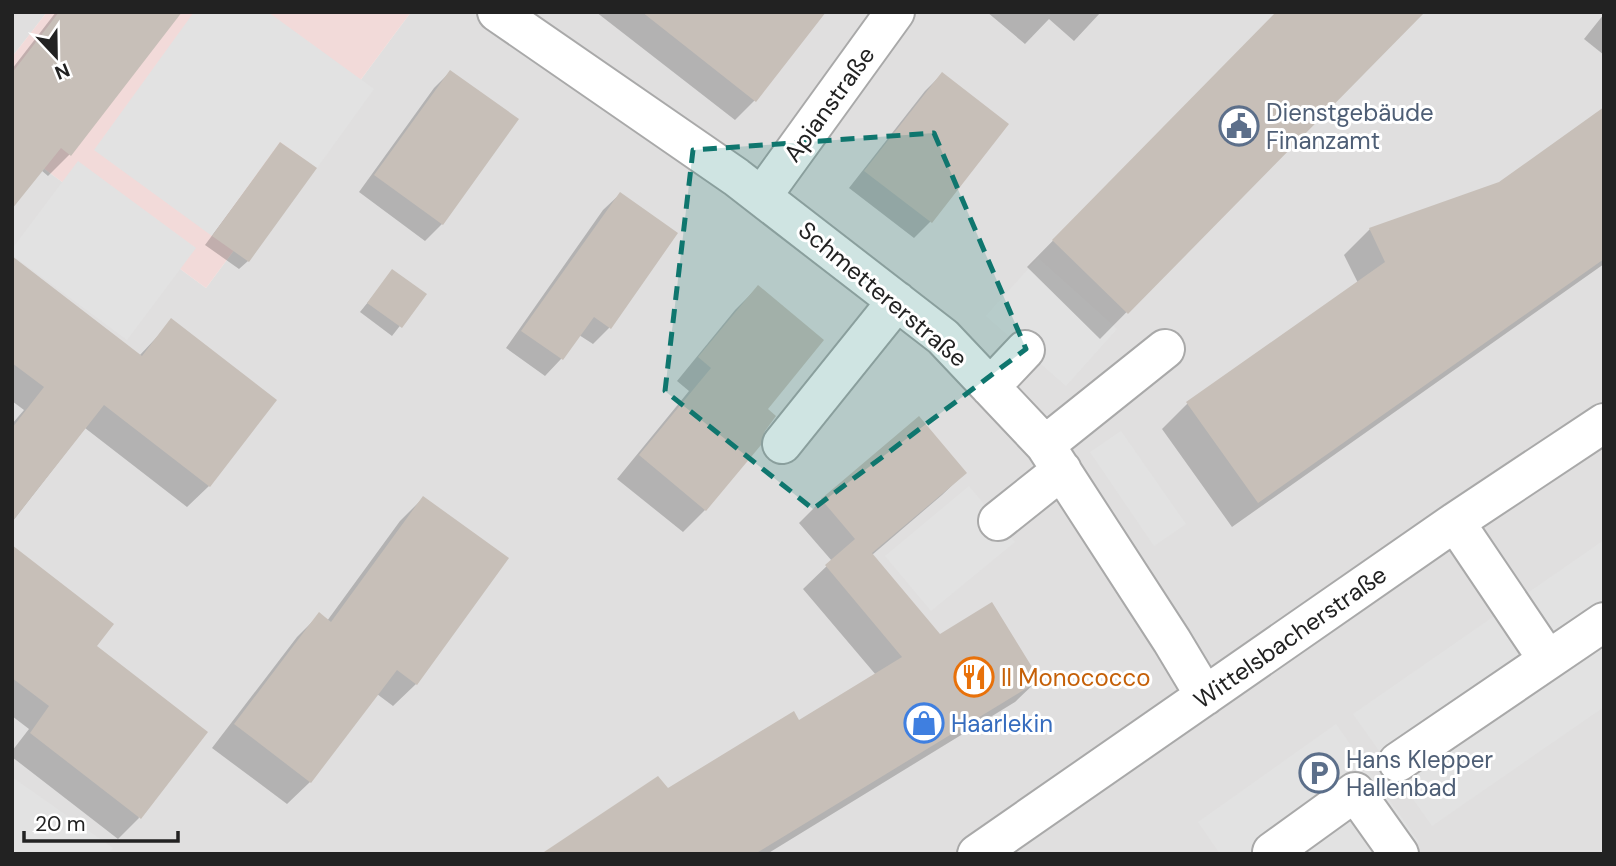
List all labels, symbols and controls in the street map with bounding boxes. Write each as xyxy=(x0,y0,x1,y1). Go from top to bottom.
north arrow xyxy=(21,21,91,91)
street label: Apianstraße xyxy=(777,40,881,168)
text: N xyxy=(51,57,73,85)
place label: Dienstgebäude Finanzamt xyxy=(1266,97,1434,156)
public building icon: Dienstgebäude Finanzamt xyxy=(1218,105,1260,147)
street label: Schmettererstraße xyxy=(792,214,974,374)
street label: Wittelsbacherstraße xyxy=(1187,559,1393,715)
restaurant icon: Il Monococco xyxy=(953,656,995,698)
place label: Il Monococco xyxy=(1001,662,1150,693)
shop icon: Haarlekin xyxy=(903,702,945,744)
place label: Haarlekin xyxy=(951,708,1053,739)
place label: Hans Klepper Hallenbad xyxy=(1346,744,1493,803)
parking icon: Hans Klepper Hallenbad xyxy=(1298,752,1340,794)
scale bar xyxy=(24,800,178,844)
text: 20 m xyxy=(35,810,86,838)

